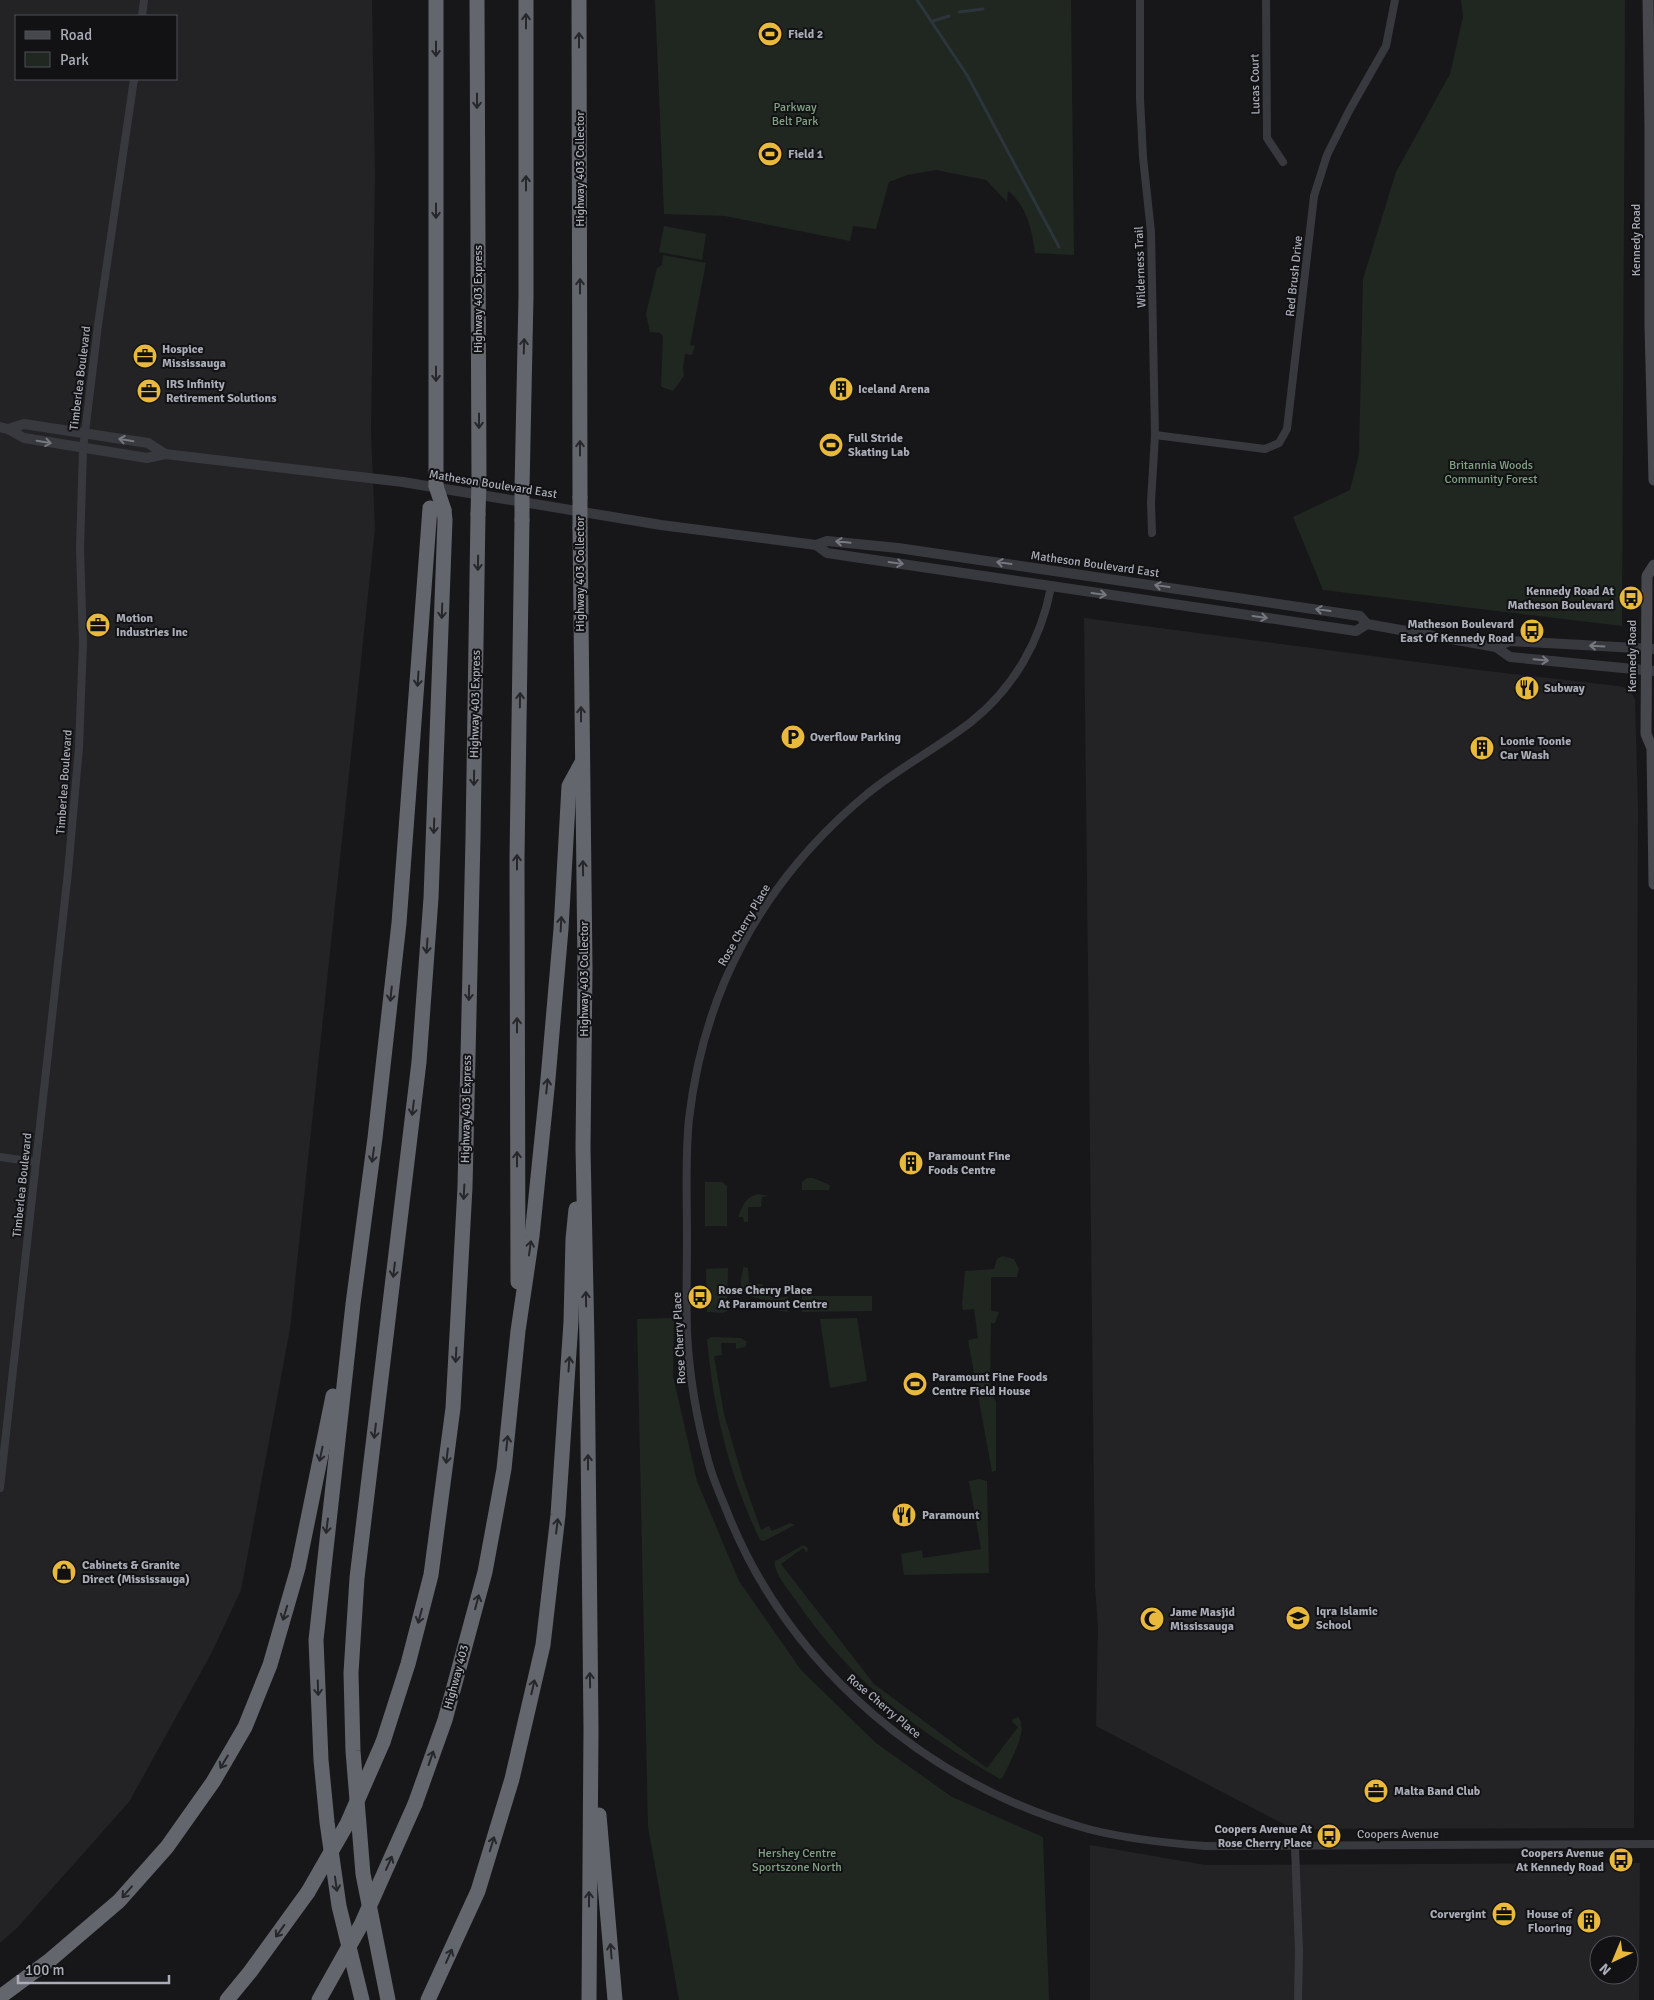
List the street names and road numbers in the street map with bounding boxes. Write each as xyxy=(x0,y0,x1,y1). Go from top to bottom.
street label: Lucas Court xyxy=(1247,53,1264,115)
street label: Highway 403 Collector xyxy=(573,111,588,227)
street label: Kennedy Road xyxy=(1629,204,1644,276)
street label: Wilderness Trail xyxy=(1132,225,1149,308)
street label: Red Brush Drive xyxy=(1283,235,1306,317)
street label: Highway 403 Express xyxy=(471,245,486,353)
street label: Timberlea Boulevard xyxy=(67,325,94,431)
street label: Matheson Boulevard East xyxy=(428,467,558,502)
street label: Highway 403 Collector xyxy=(573,516,588,632)
street label: Matheson Boulevard East xyxy=(1030,548,1160,581)
street label: Kennedy Road xyxy=(1625,620,1640,692)
street label: Highway 403 Express xyxy=(467,650,484,758)
street label: Timberlea Boulevard xyxy=(53,729,76,835)
street label: Rose Cherry Place xyxy=(715,882,774,969)
street label: Highway 403 Collector xyxy=(577,921,592,1037)
street label: Highway 403 Express xyxy=(458,1055,475,1163)
street label: Timberlea Boulevard xyxy=(10,1132,35,1238)
street label: Rose Cherry Place xyxy=(670,1291,689,1384)
street label: Highway 403 xyxy=(441,1643,472,1711)
street label: Rose Cherry Place xyxy=(843,1671,924,1742)
street label: Coopers Avenue xyxy=(1357,1827,1439,1842)

